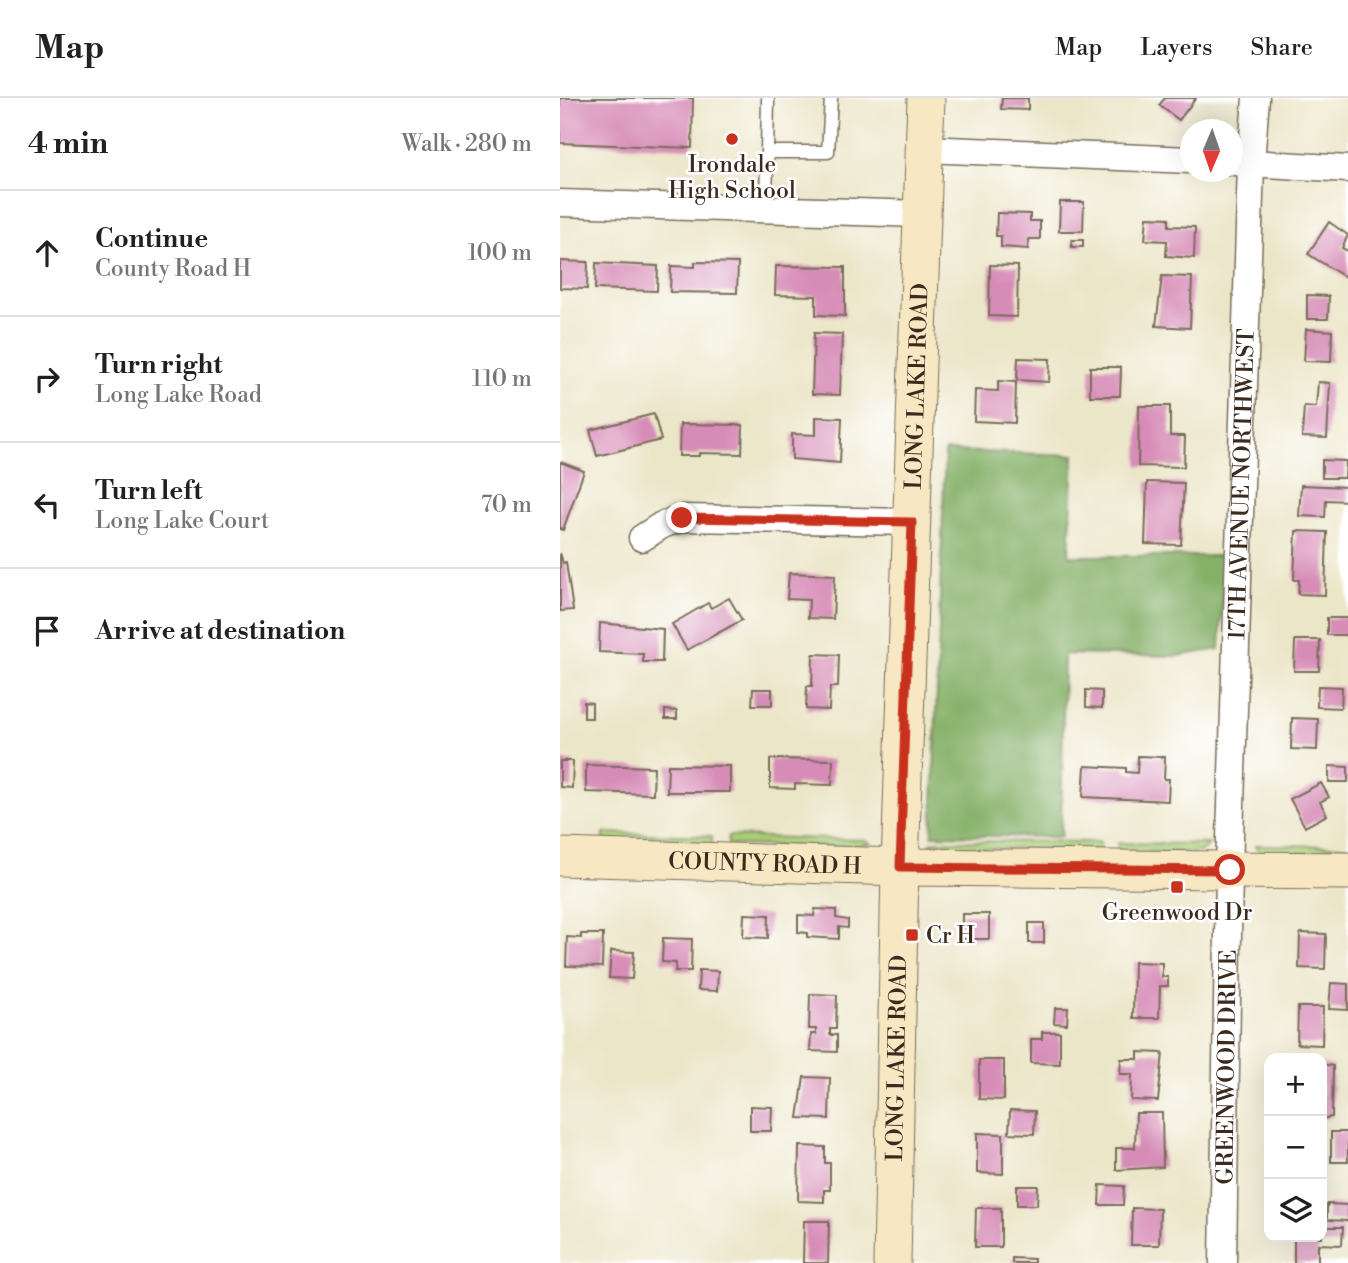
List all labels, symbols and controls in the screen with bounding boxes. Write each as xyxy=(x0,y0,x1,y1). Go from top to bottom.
text: Map xyxy=(35,28,104,69)
text: Map xyxy=(1055,33,1102,63)
text: Layers xyxy=(1140,33,1212,63)
text: Share xyxy=(1250,33,1313,63)
north arrow xyxy=(1180,119,1243,182)
text: 4 min xyxy=(28,125,108,163)
text: Walk · 280 m xyxy=(402,130,532,158)
marker: Irondale High School xyxy=(724,131,740,147)
place label: Irondale High School xyxy=(668,151,796,205)
text: Continue xyxy=(95,223,208,255)
icon: ahead xyxy=(28,234,66,272)
text: 100 m xyxy=(467,239,532,267)
text: County Road H xyxy=(95,255,251,283)
street label: LONG LAKE ROAD xyxy=(900,283,935,490)
street label: 17TH AVENUE NORTHWEST xyxy=(1223,328,1261,640)
text: Turn right xyxy=(95,349,223,381)
icon: right xyxy=(28,360,66,398)
text: 110 m xyxy=(472,365,532,393)
text: Long Lake Road xyxy=(95,381,262,409)
text: Turn left xyxy=(95,475,203,507)
icon: left xyxy=(28,486,66,524)
text: 70 m xyxy=(481,491,532,519)
route end xyxy=(666,502,697,533)
text: Long Lake Court xyxy=(95,507,269,535)
icon: arrive xyxy=(28,612,66,650)
text: Arrive at destination xyxy=(95,615,345,647)
street label: COUNTY ROAD H xyxy=(668,847,862,881)
route start xyxy=(1214,854,1245,885)
marker: Greenwood Dr xyxy=(1169,879,1185,895)
place label: Greenwood Dr xyxy=(1102,899,1252,927)
place label: Cr H xyxy=(926,922,975,950)
marker: Cr H xyxy=(904,927,920,943)
street label: GREENWOOD DRIVE xyxy=(1211,949,1243,1185)
street label: LONG LAKE ROAD xyxy=(881,955,913,1162)
map controls xyxy=(1264,1053,1327,1242)
button: + xyxy=(1264,1053,1327,1116)
button: − xyxy=(1264,1116,1327,1179)
button: layers xyxy=(1264,1179,1327,1242)

